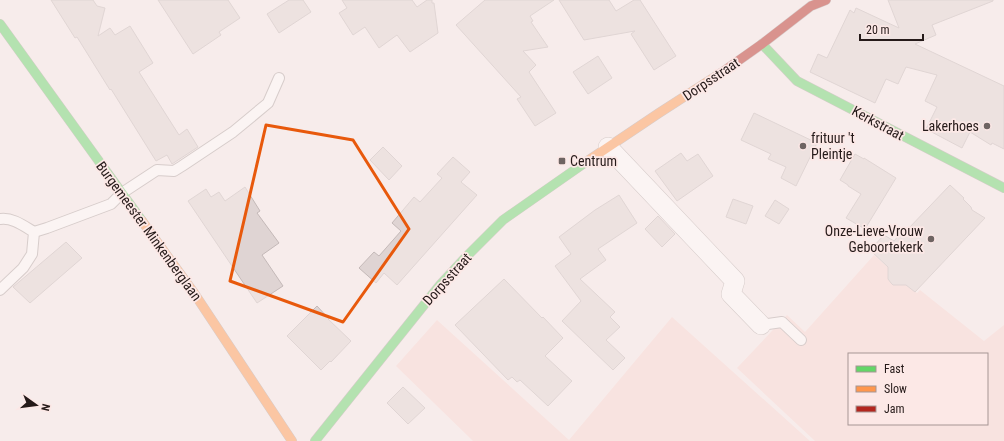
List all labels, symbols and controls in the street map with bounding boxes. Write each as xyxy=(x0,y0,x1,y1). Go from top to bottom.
scale bar xyxy=(860,16,923,42)
text: 20 m xyxy=(866,23,890,37)
street label: Dorpsstraat xyxy=(680,54,742,104)
street label: Kerkstraat xyxy=(849,103,907,143)
place label: Lakerhoes xyxy=(922,118,979,134)
marker: Lakerhoes xyxy=(982,121,992,131)
place label: frituur 't Pleintje xyxy=(811,130,855,162)
marker: frituur 't Pleintje xyxy=(798,141,808,151)
place label: Centrum xyxy=(570,153,617,169)
marker: Centrum xyxy=(557,156,567,166)
street label: Burgemeester Minkenberglaan xyxy=(93,158,205,304)
place label: Onze-Lieve-Vrouw Geboortekerk xyxy=(825,223,924,255)
marker: Onze-Lieve-Vrouw Geboortekerk xyxy=(926,234,936,244)
street label: Dorpsstraat xyxy=(419,250,475,308)
legend xyxy=(848,353,988,425)
text: Fast xyxy=(884,362,905,376)
text: Slow xyxy=(884,382,907,396)
north arrow xyxy=(16,385,56,425)
text: N xyxy=(38,402,52,412)
text: Jam xyxy=(884,402,905,416)

